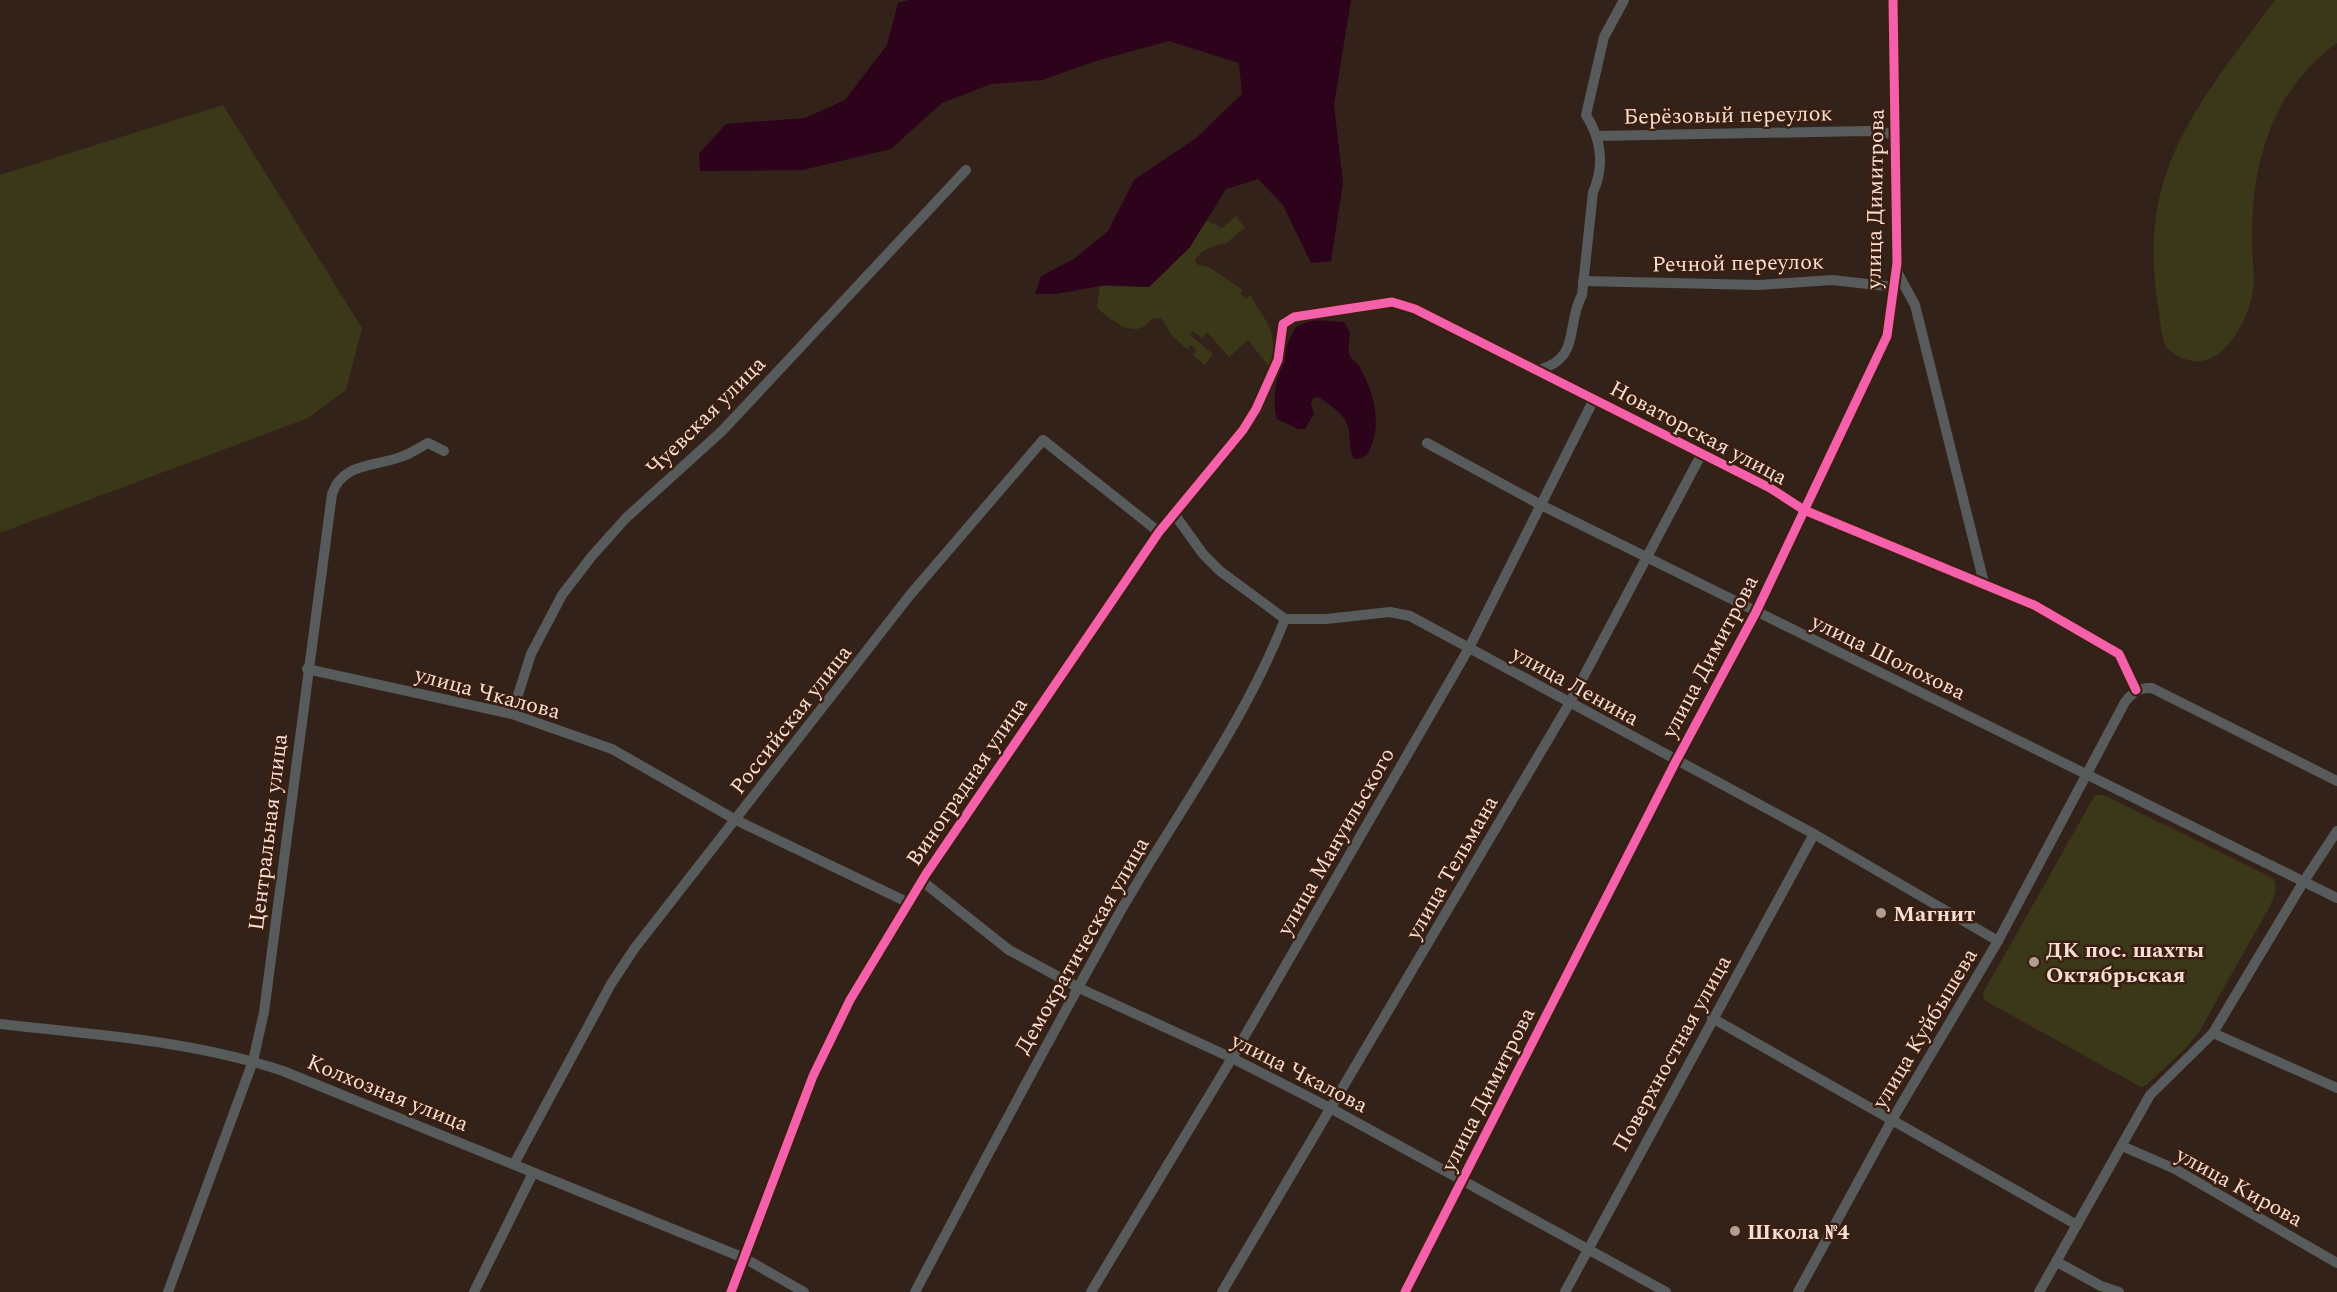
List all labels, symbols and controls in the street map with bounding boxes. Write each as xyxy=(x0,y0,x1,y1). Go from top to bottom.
street label: Берёзовый переулок xyxy=(1623,97,1833,134)
street label: улица Димитрова xyxy=(1857,108,1894,291)
street label: Речной переулок xyxy=(1652,245,1825,282)
street label: Чуевская улица xyxy=(639,348,774,484)
street label: Новаторская улица xyxy=(1603,372,1793,494)
street label: улица Димитрова xyxy=(1653,569,1767,745)
street label: улица Шолохова xyxy=(1805,605,1971,709)
street label: улица Ленина xyxy=(1505,637,1645,735)
street label: Российская улица xyxy=(722,638,860,802)
street label: улица Чкалова xyxy=(410,658,564,729)
street label: Виноградная улица xyxy=(898,690,1036,873)
street label: Центральная улица xyxy=(240,732,297,933)
street label: улица Мануильского xyxy=(1268,742,1404,943)
street label: улица Тельмана xyxy=(1397,789,1507,947)
street label: Демократическая улица xyxy=(1006,831,1158,1061)
place label: Магнит xyxy=(1893,898,1975,931)
marker: Магнит xyxy=(1874,906,1888,920)
place label: ДК пос. шахты Октябрьская xyxy=(2046,934,2205,992)
street label: улица Куйбышева xyxy=(1864,942,1987,1116)
street label: Поверхностная улица xyxy=(1604,949,1740,1158)
marker: ДК пос. шахты Октябрьская xyxy=(2027,955,2041,969)
street label: улица Димитрова xyxy=(1432,1002,1544,1178)
street label: улица Чкалова xyxy=(1224,1024,1374,1122)
street label: Колхозная улица xyxy=(302,1046,473,1141)
street label: улица Кирова xyxy=(2169,1138,2309,1236)
place label: Школа №4 xyxy=(1747,1216,1850,1249)
marker: Школа №4 xyxy=(1728,1224,1742,1238)

